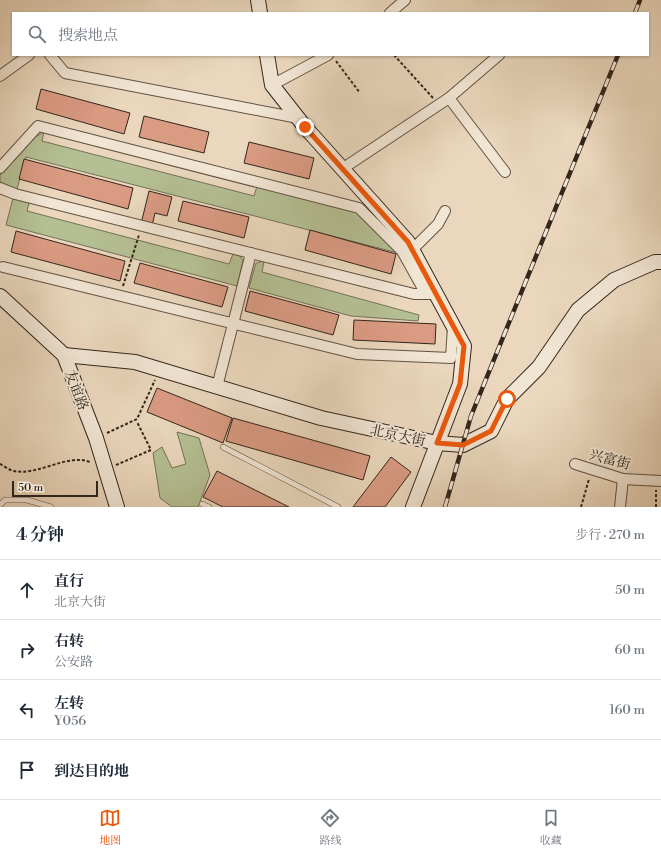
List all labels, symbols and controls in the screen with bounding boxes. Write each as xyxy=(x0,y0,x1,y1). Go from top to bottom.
search box xyxy=(12,12,649,56)
icon: search xyxy=(26,23,48,45)
text: 搜索地点 xyxy=(58,26,118,45)
route end xyxy=(296,118,314,136)
street label: 友谊路 xyxy=(60,368,92,413)
route start xyxy=(498,390,516,408)
street label: 北京大街 xyxy=(369,421,427,451)
street label: 兴富街 xyxy=(587,446,632,474)
scale bar xyxy=(12,479,98,498)
text: 50 m xyxy=(18,481,43,495)
text: 4 分钟 xyxy=(16,524,64,546)
text: 步行 · 270 m xyxy=(575,527,645,543)
text: 直行 xyxy=(54,572,84,591)
icon: ahead xyxy=(16,579,38,601)
text: 50 m xyxy=(615,582,645,598)
text: 北京大街 xyxy=(54,594,106,610)
text: 右转 xyxy=(54,632,84,651)
icon: right xyxy=(16,639,38,661)
text: 60 m xyxy=(614,642,645,658)
text: 公安路 xyxy=(54,654,93,670)
text: 左转 xyxy=(54,694,84,713)
icon: left xyxy=(16,699,38,721)
text: 160 m xyxy=(609,702,645,718)
text: Y056 xyxy=(54,713,86,729)
icon: arrive xyxy=(16,759,38,781)
text: 到达目的地 xyxy=(54,762,129,781)
tab: 地图 xyxy=(99,807,121,848)
tab: 路线 xyxy=(319,807,341,848)
tab: 收藏 xyxy=(540,807,562,848)

